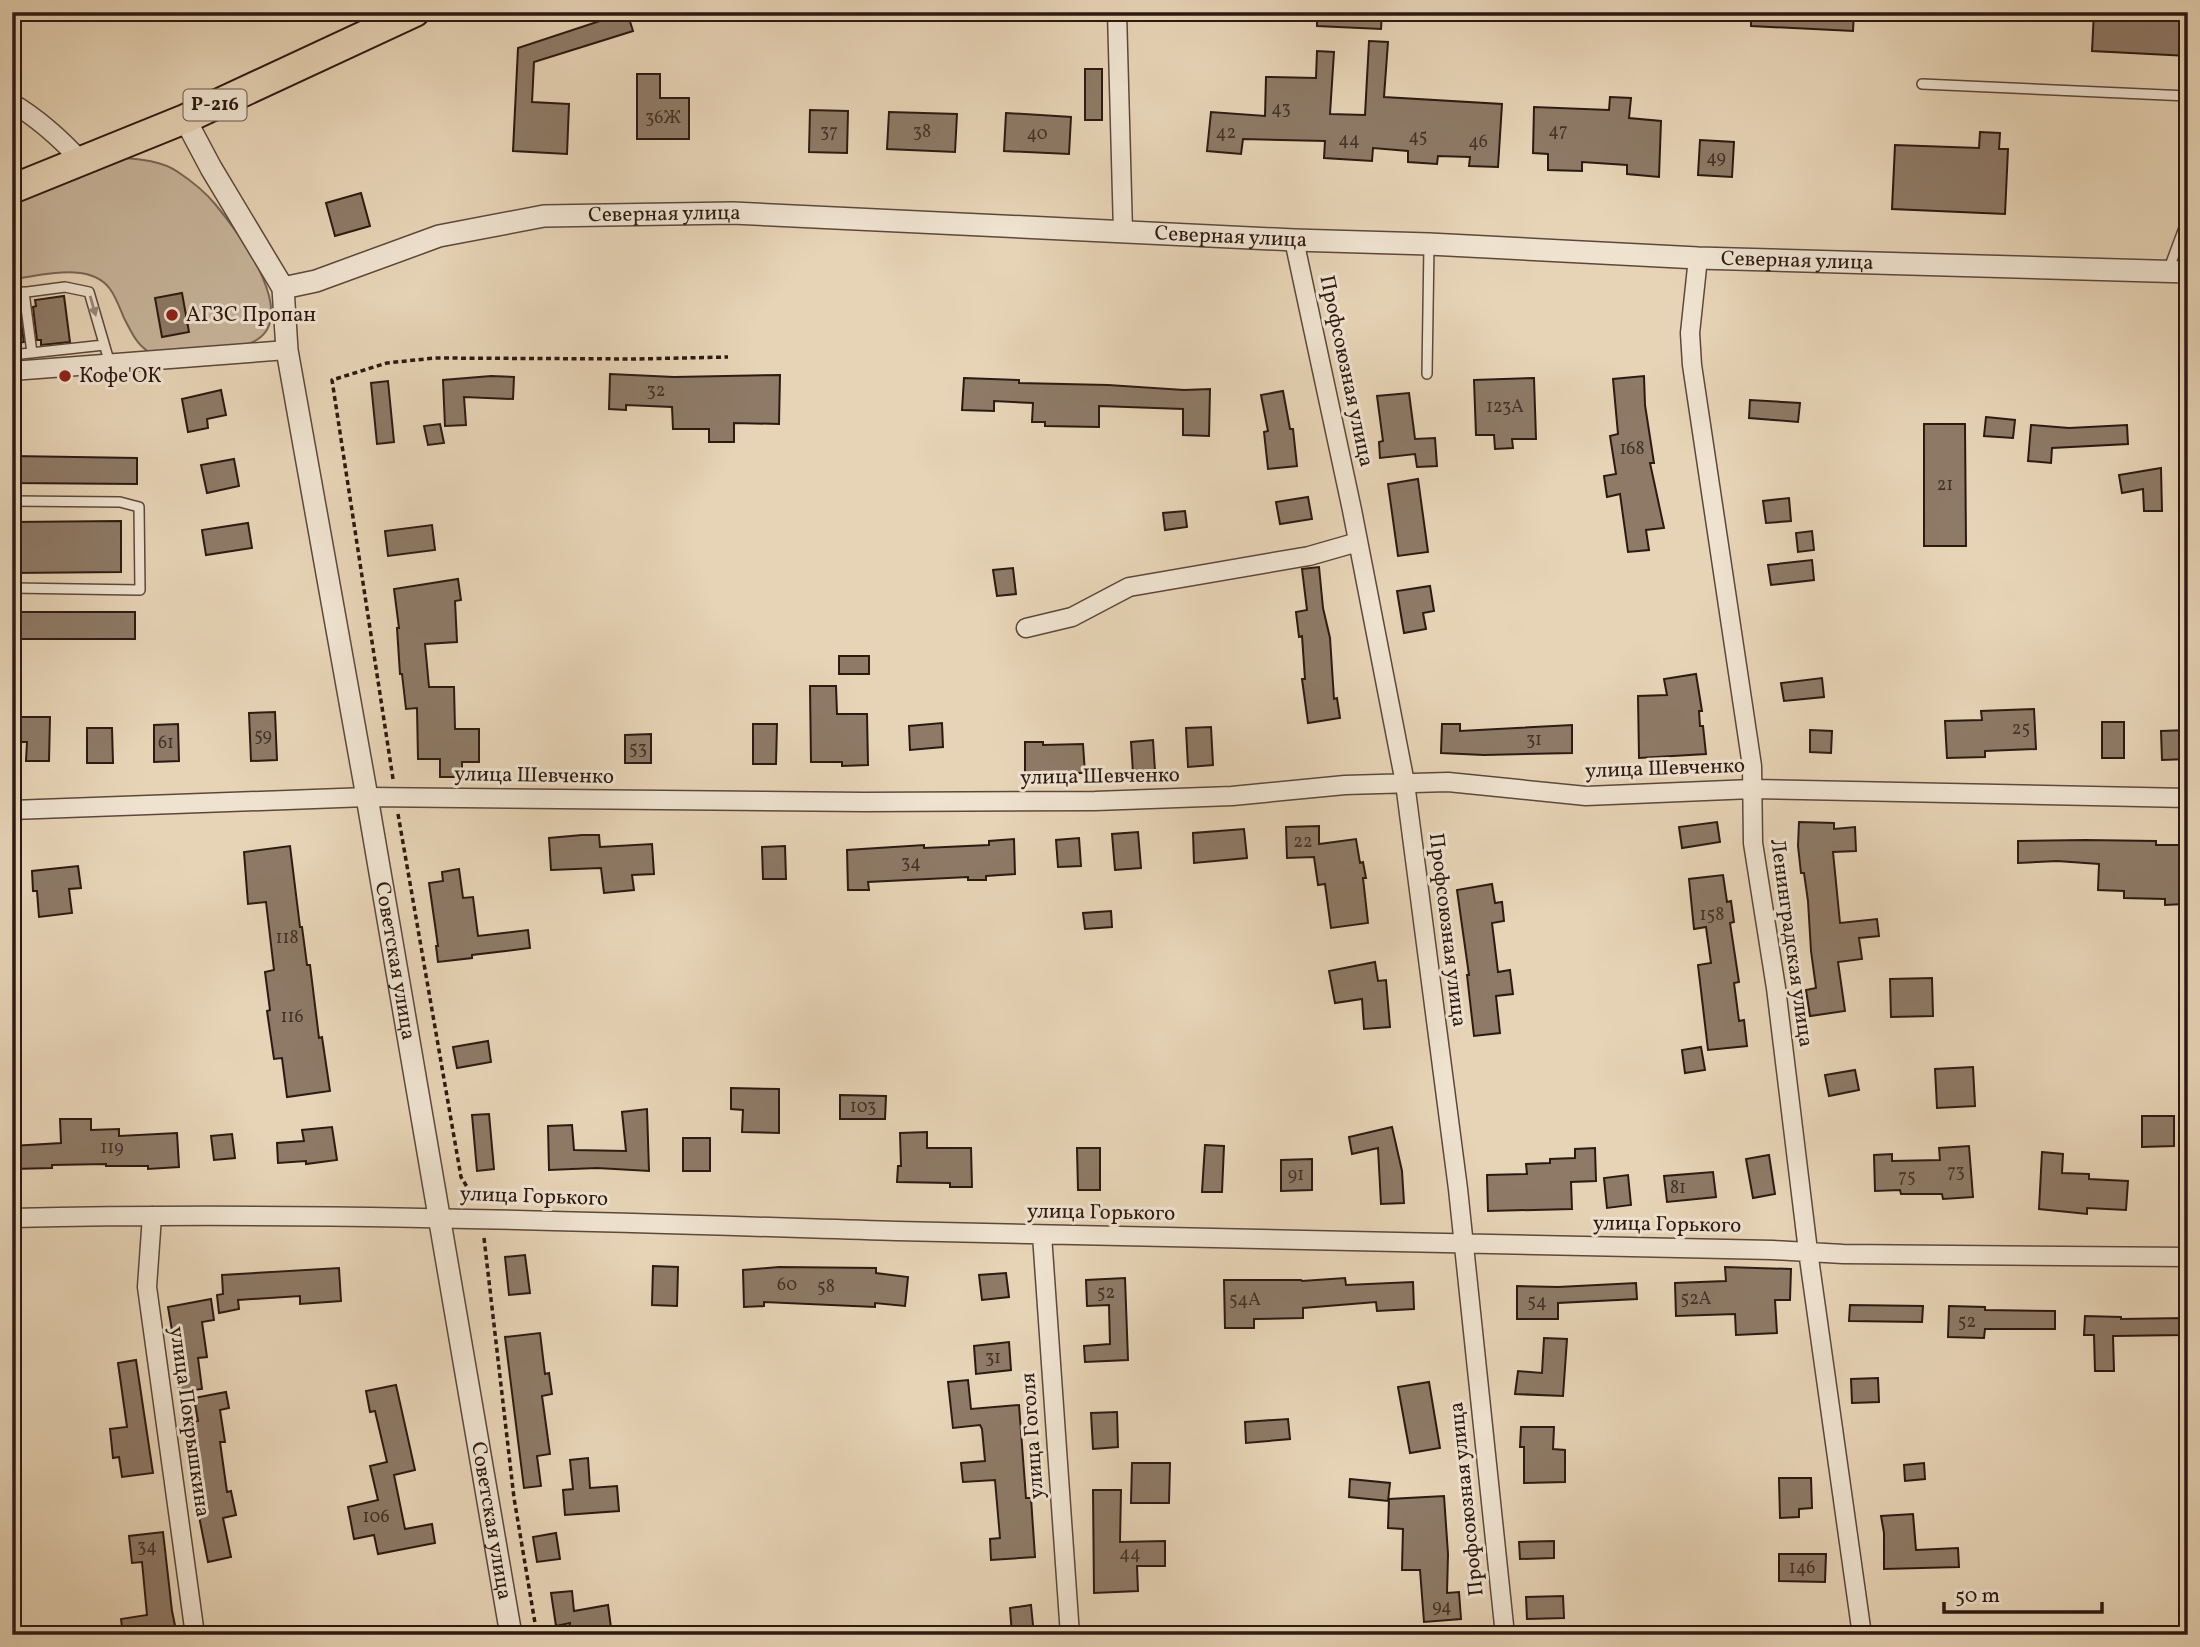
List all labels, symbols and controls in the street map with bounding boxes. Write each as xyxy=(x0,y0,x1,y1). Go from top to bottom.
road number: Р-216 xyxy=(184,90,246,120)
house number: 43 xyxy=(1271,97,1291,122)
house number: 36Ж xyxy=(645,106,681,131)
house number: 47 xyxy=(1548,119,1568,144)
house number: 37 xyxy=(820,120,838,145)
house number: 38 xyxy=(913,120,931,145)
house number: 42 xyxy=(1216,121,1236,146)
house number: 40 xyxy=(1026,122,1048,147)
house number: 45 xyxy=(1409,125,1427,150)
house number: 44 xyxy=(1338,128,1360,153)
house number: 46 xyxy=(1468,130,1488,155)
house number: 49 xyxy=(1706,146,1726,171)
street label: Северная улица xyxy=(588,198,741,230)
street label: Северная улица xyxy=(1154,219,1307,255)
street label: Северная улица xyxy=(1721,244,1874,278)
street label: Профсоюзная улица xyxy=(1312,272,1380,470)
one-way arrow xyxy=(89,296,99,317)
place label: АГЗС Пропан xyxy=(186,301,316,330)
marker: АГЗС Пропан xyxy=(164,307,180,323)
place label: Кофе'ОК xyxy=(79,362,162,391)
marker: Кофе'ОК xyxy=(57,368,73,384)
house number: 32 xyxy=(647,379,665,404)
house number: 123А xyxy=(1486,395,1524,420)
house number: 168 xyxy=(1619,437,1645,462)
house number: 21 xyxy=(1937,473,1953,498)
house number: 25 xyxy=(2012,717,2030,742)
house number: 59 xyxy=(254,724,272,749)
house number: 31 xyxy=(1526,728,1542,753)
house number: 61 xyxy=(158,731,174,756)
house number: 53 xyxy=(629,737,647,762)
street label: улица Шевченко xyxy=(1585,752,1745,786)
street label: улица Шевченко xyxy=(454,760,614,792)
street label: улица Шевченко xyxy=(1020,761,1180,793)
house number: 22 xyxy=(1293,830,1313,855)
street label: Профсоюзная улица xyxy=(1421,831,1473,1029)
street label: Ленинградская улица xyxy=(1762,837,1820,1049)
house number: 34 xyxy=(901,851,921,876)
street label: Советская улица xyxy=(367,880,423,1042)
house number: 158 xyxy=(1700,903,1724,928)
house number: 118 xyxy=(275,926,299,951)
house number: 116 xyxy=(280,1005,304,1030)
house number: 103 xyxy=(850,1095,876,1120)
house number: 119 xyxy=(100,1136,124,1161)
house number: 73 xyxy=(1947,1160,1965,1185)
house number: 91 xyxy=(1288,1163,1304,1188)
house number: 75 xyxy=(1898,1165,1916,1190)
house number: 81 xyxy=(1670,1176,1686,1201)
street label: улица Горького xyxy=(459,1180,609,1214)
street label: улица Горького xyxy=(1026,1197,1176,1229)
street label: улица Горького xyxy=(1592,1209,1742,1241)
house number: 60 xyxy=(777,1273,797,1298)
house number: 58 xyxy=(817,1275,835,1300)
house number: 52 xyxy=(1097,1281,1115,1306)
house number: 52А xyxy=(1681,1287,1712,1312)
house number: 54А xyxy=(1229,1288,1261,1313)
house number: 54 xyxy=(1527,1290,1547,1315)
house number: 52 xyxy=(1958,1310,1976,1335)
street label: улица Покрышкина xyxy=(161,1325,217,1519)
house number: 31 xyxy=(985,1346,1001,1371)
street label: улица Гоголя xyxy=(1014,1372,1052,1500)
street label: Профсоюзная улица xyxy=(1442,1400,1492,1598)
street label: Советская улица xyxy=(464,1439,519,1602)
house number: 106 xyxy=(362,1505,390,1530)
house number: 34 xyxy=(137,1535,157,1560)
house number: 44 xyxy=(1119,1542,1141,1567)
house number: 146 xyxy=(1789,1556,1815,1581)
scale bar xyxy=(1944,1570,2102,1614)
text: 50 m xyxy=(1955,1582,2000,1611)
house number: 94 xyxy=(1432,1595,1452,1620)

